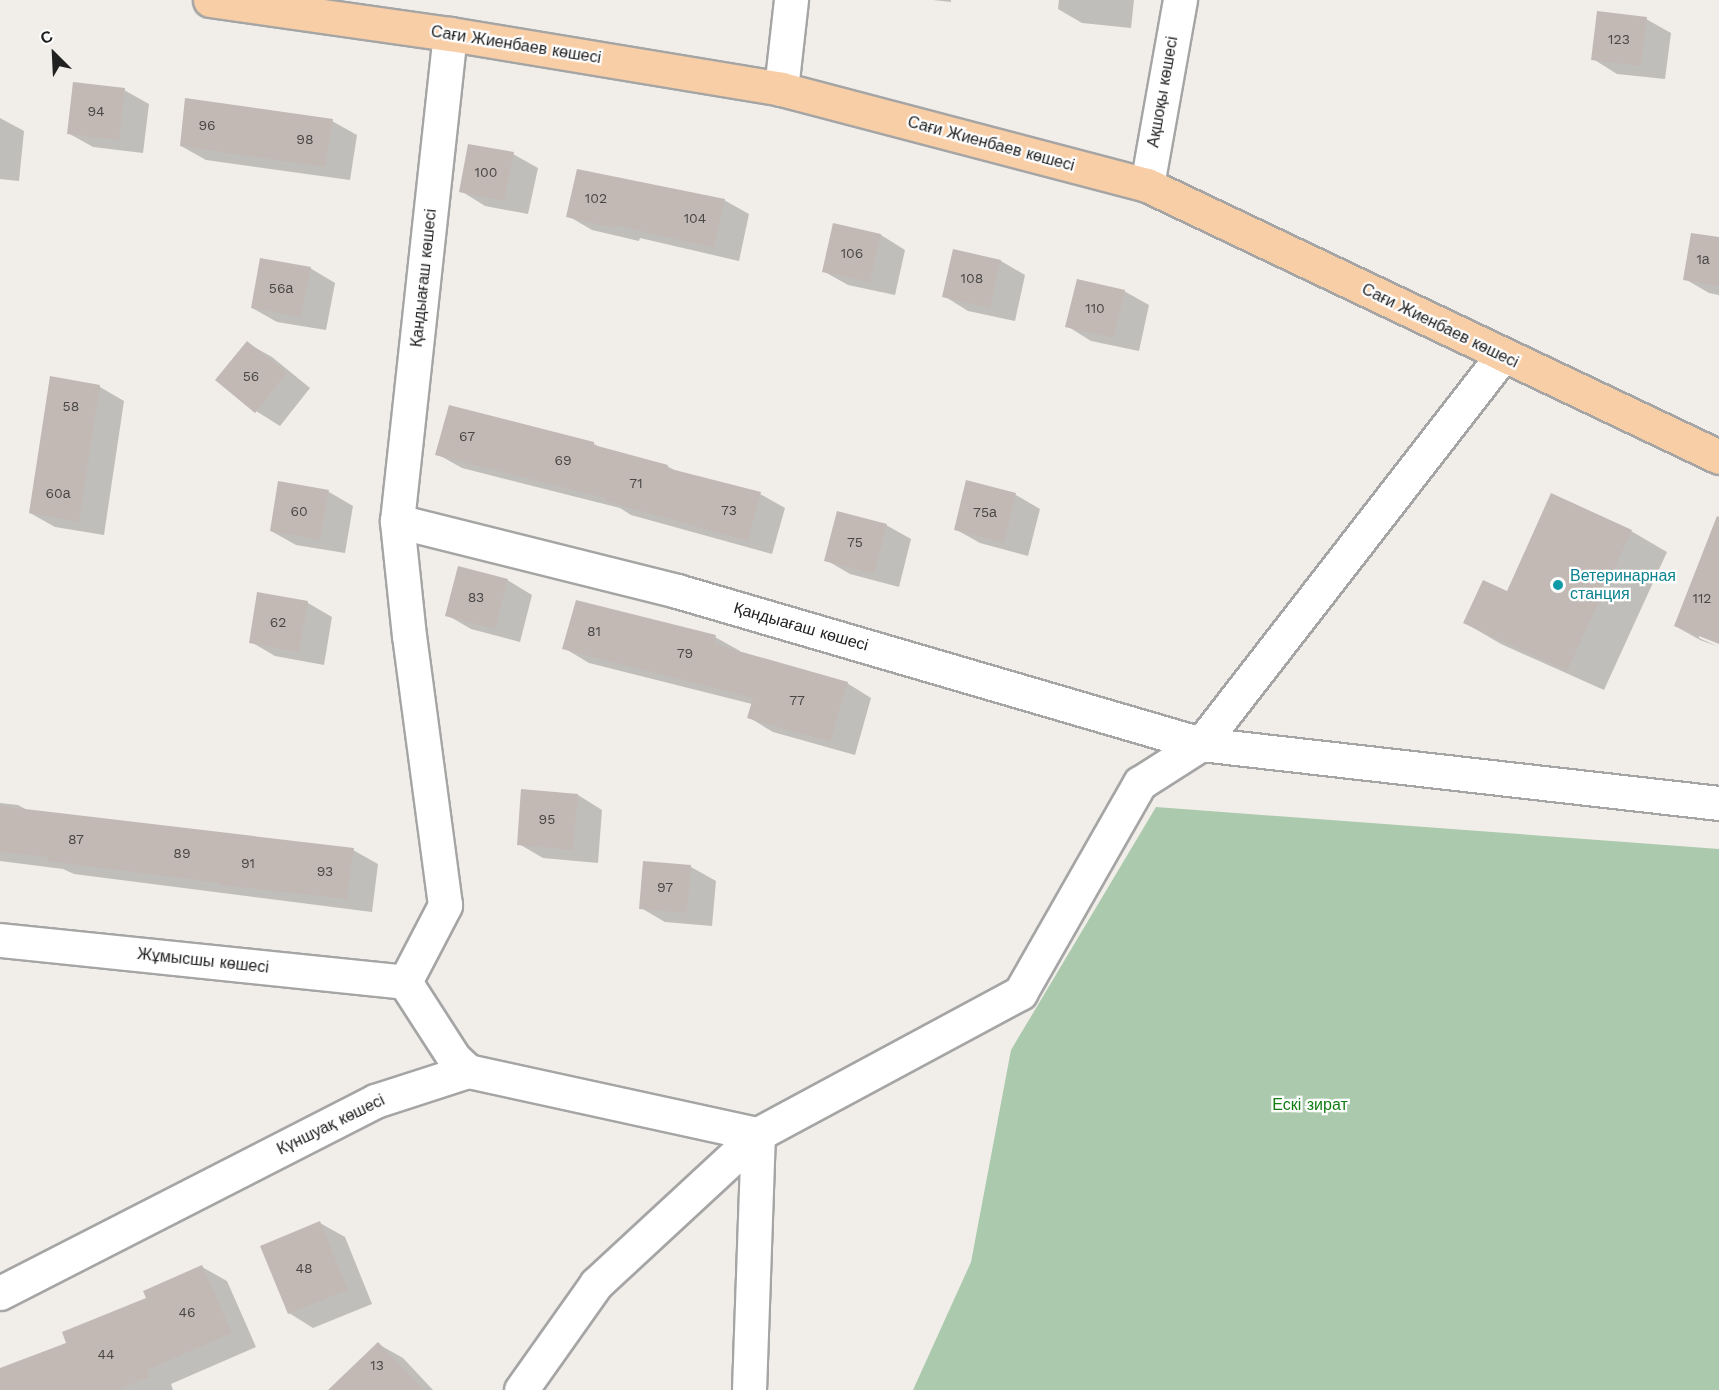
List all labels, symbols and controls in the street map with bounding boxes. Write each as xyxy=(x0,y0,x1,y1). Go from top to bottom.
street label: Сағи Жиенбаев көшесі xyxy=(430,22,602,68)
north arrow xyxy=(24,24,84,84)
text: С xyxy=(37,26,56,48)
house number: 123 xyxy=(1608,31,1630,47)
street label: Ақшоқы көшесі xyxy=(1144,35,1182,149)
house number: 94 xyxy=(87,103,105,119)
street label: Сағи Жиенбаев көшесі xyxy=(905,112,1077,176)
house number: 96 xyxy=(198,117,216,133)
house number: 98 xyxy=(296,131,314,147)
house number: 100 xyxy=(475,164,497,180)
house number: 102 xyxy=(585,190,607,206)
street label: Қандыағаш көшесі xyxy=(407,208,441,348)
house number: 104 xyxy=(684,210,706,226)
house number: 106 xyxy=(841,245,863,261)
house number: 1а xyxy=(1696,251,1710,267)
house number: 108 xyxy=(961,270,983,286)
house number: 56а xyxy=(269,280,293,296)
street label: Сағи Жиенбаев көшесі xyxy=(1358,280,1522,372)
house number: 110 xyxy=(1085,300,1105,316)
house number: 56 xyxy=(243,368,259,384)
house number: 58 xyxy=(63,398,79,414)
house number: 67 xyxy=(459,428,475,444)
house number: 69 xyxy=(554,452,572,468)
house number: 71 xyxy=(629,475,643,491)
house number: 60а xyxy=(45,485,71,501)
house number: 73 xyxy=(721,502,737,518)
house number: 60 xyxy=(290,503,308,519)
house number: 75а xyxy=(973,504,997,520)
house number: 75 xyxy=(847,534,863,550)
place label: Ветеринарная станция xyxy=(1570,566,1676,604)
marker: Ветеринарная станция xyxy=(1551,578,1565,592)
house number: 83 xyxy=(468,589,484,605)
house number: 112 xyxy=(1692,590,1712,606)
street label: Қандыағаш көшесі xyxy=(732,599,870,655)
house number: 62 xyxy=(270,614,286,630)
house number: 81 xyxy=(587,623,601,639)
house number: 79 xyxy=(677,645,693,661)
house number: 77 xyxy=(789,692,805,708)
house number: 95 xyxy=(539,811,555,827)
house number: 87 xyxy=(68,831,84,847)
house number: 89 xyxy=(173,845,191,861)
house number: 91 xyxy=(241,855,255,871)
house number: 93 xyxy=(317,863,333,879)
house number: 97 xyxy=(657,879,673,895)
street label: Жұмысшы көшесі xyxy=(136,945,270,977)
street label: Күншуақ көшесі xyxy=(274,1091,388,1159)
park label: Ескі зират xyxy=(1272,1095,1348,1115)
house number: 48 xyxy=(295,1260,313,1276)
house number: 46 xyxy=(178,1304,196,1320)
house number: 44 xyxy=(97,1346,115,1362)
house number: 13 xyxy=(370,1357,384,1373)

